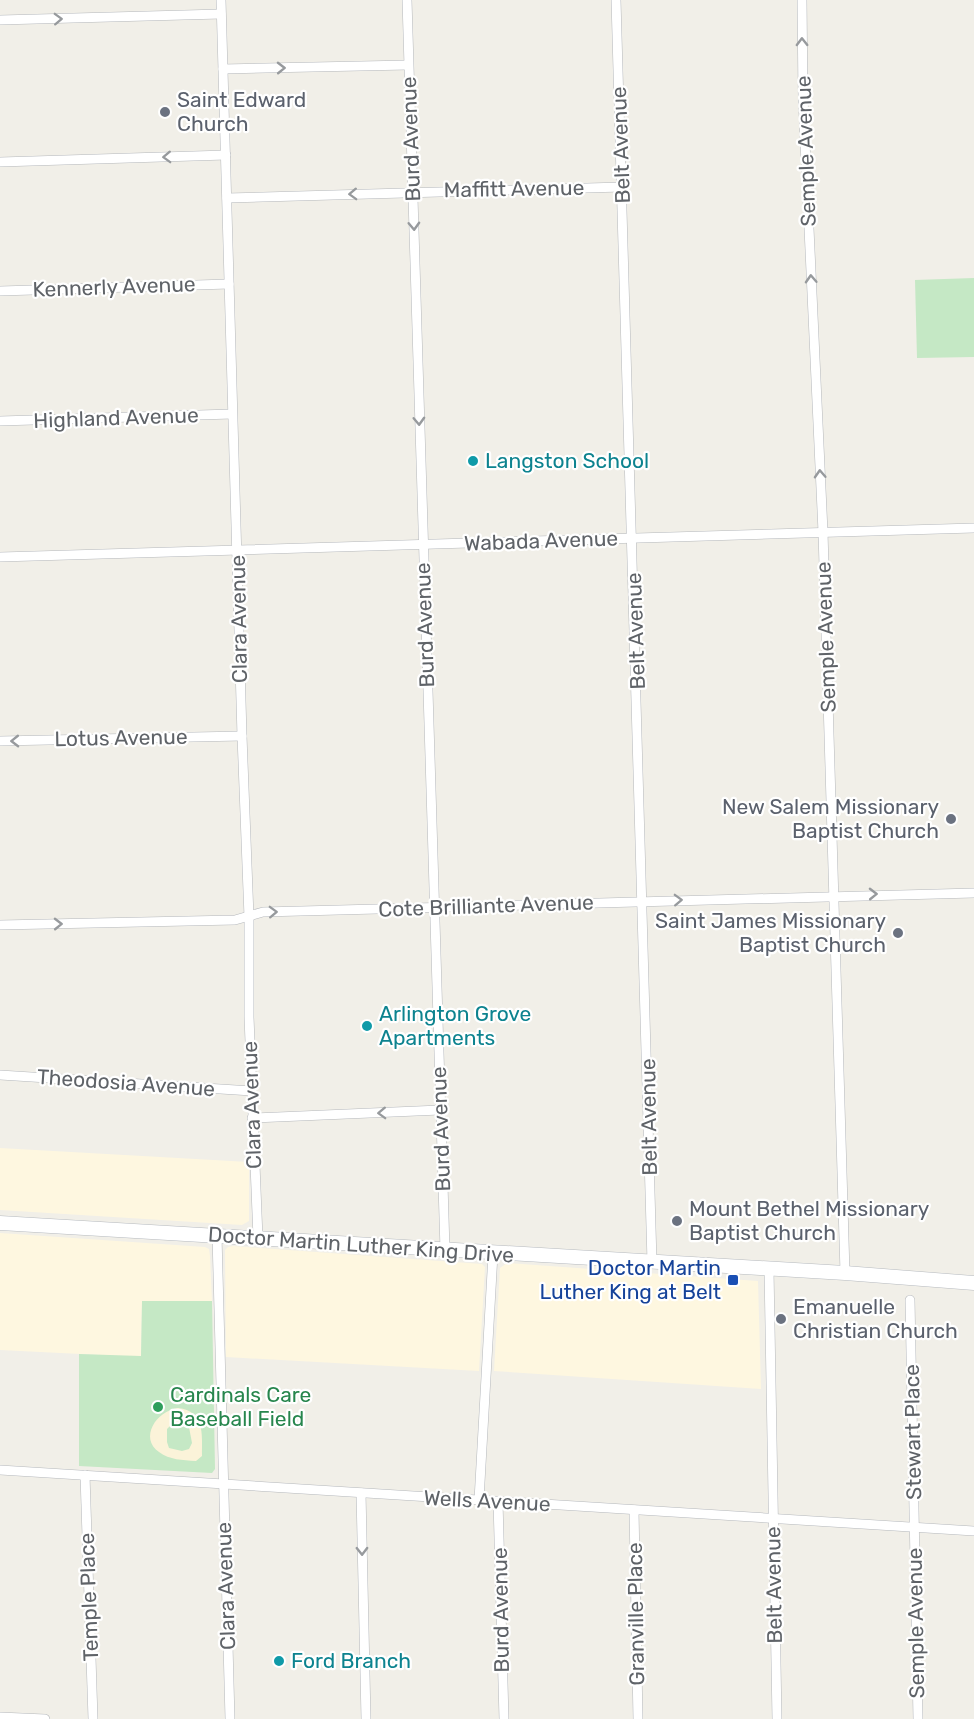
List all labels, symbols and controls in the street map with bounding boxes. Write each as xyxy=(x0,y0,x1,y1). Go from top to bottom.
one-way arrow xyxy=(54,13,63,25)
one-way arrow xyxy=(796,38,808,47)
one-way arrow xyxy=(277,62,286,74)
street label: Semple Avenue xyxy=(790,75,821,227)
street label: Burd Avenue xyxy=(396,76,425,202)
street label: Belt Avenue xyxy=(606,86,635,204)
place label: Saint Edward Church xyxy=(177,87,306,136)
marker: Saint Edward Church xyxy=(158,105,172,119)
one-way arrow xyxy=(163,151,172,163)
street label: Maffitt Avenue xyxy=(443,175,585,202)
one-way arrow xyxy=(349,187,358,200)
one-way arrow xyxy=(407,222,420,231)
street label: Kennerly Avenue xyxy=(32,271,196,302)
one-way arrow xyxy=(805,274,818,283)
street label: Highland Avenue xyxy=(33,402,199,433)
one-way arrow xyxy=(413,417,425,426)
place label: Langston School xyxy=(485,448,649,473)
marker: Langston School xyxy=(466,454,480,468)
one-way arrow xyxy=(814,469,827,478)
street label: Wabada Avenue xyxy=(463,525,619,556)
street label: Clara Avenue xyxy=(225,555,252,683)
street label: Semple Avenue xyxy=(810,561,841,713)
street label: Burd Avenue xyxy=(410,562,439,688)
street label: Belt Avenue xyxy=(621,572,650,690)
street label: Lotus Avenue xyxy=(54,724,188,751)
one-way arrow xyxy=(11,734,20,747)
place label: New Salem Missionary Baptist Church xyxy=(722,794,939,843)
marker: New Salem Missionary Baptist Church xyxy=(944,812,958,826)
one-way arrow xyxy=(869,888,878,901)
street label: Cote Brilliante Avenue xyxy=(378,889,594,922)
one-way arrow xyxy=(674,894,683,907)
one-way arrow xyxy=(269,906,278,918)
place label: Saint James Missionary Baptist Church xyxy=(655,908,886,957)
one-way arrow xyxy=(54,918,63,930)
marker: Saint James Missionary Baptist Church xyxy=(891,926,905,940)
place label: Arlington Grove Apartments xyxy=(379,1001,531,1050)
marker: Arlington Grove Apartments xyxy=(360,1019,374,1033)
street label: Clara Avenue xyxy=(237,1041,266,1170)
street label: Belt Avenue xyxy=(635,1058,662,1176)
street label: Theodosia Avenue xyxy=(36,1064,216,1101)
street label: Burd Avenue xyxy=(426,1066,455,1192)
one-way arrow xyxy=(377,1106,386,1119)
place label: Mount Bethel Missionary Baptist Church xyxy=(689,1196,930,1245)
marker: Mount Bethel Missionary Baptist Church xyxy=(670,1214,684,1228)
street label: Doctor Martin Luther King Drive xyxy=(207,1221,515,1268)
place label: Doctor Martin Luther King at Belt xyxy=(539,1255,721,1304)
marker: Doctor Martin Luther King at Belt xyxy=(726,1273,740,1287)
place label: Emanuelle Christian Church xyxy=(793,1294,958,1343)
marker: Emanuelle Christian Church xyxy=(774,1312,788,1326)
street label: Stewart Place xyxy=(899,1364,926,1500)
place label: Cardinals Care Baseball Field xyxy=(170,1382,311,1431)
marker: Cardinals Care Baseball Field xyxy=(151,1400,165,1414)
street label: Wells Avenue xyxy=(423,1485,551,1516)
street label: Clara Avenue xyxy=(211,1522,240,1651)
street label: Belt Avenue xyxy=(760,1526,787,1644)
street label: Temple Place xyxy=(74,1532,103,1662)
street label: Granville Place xyxy=(622,1542,649,1686)
one-way arrow xyxy=(356,1547,368,1556)
street label: Burd Avenue xyxy=(487,1547,514,1673)
street label: Semple Avenue xyxy=(902,1547,929,1699)
place label: Ford Branch xyxy=(291,1648,411,1673)
marker: Ford Branch xyxy=(272,1654,286,1668)

